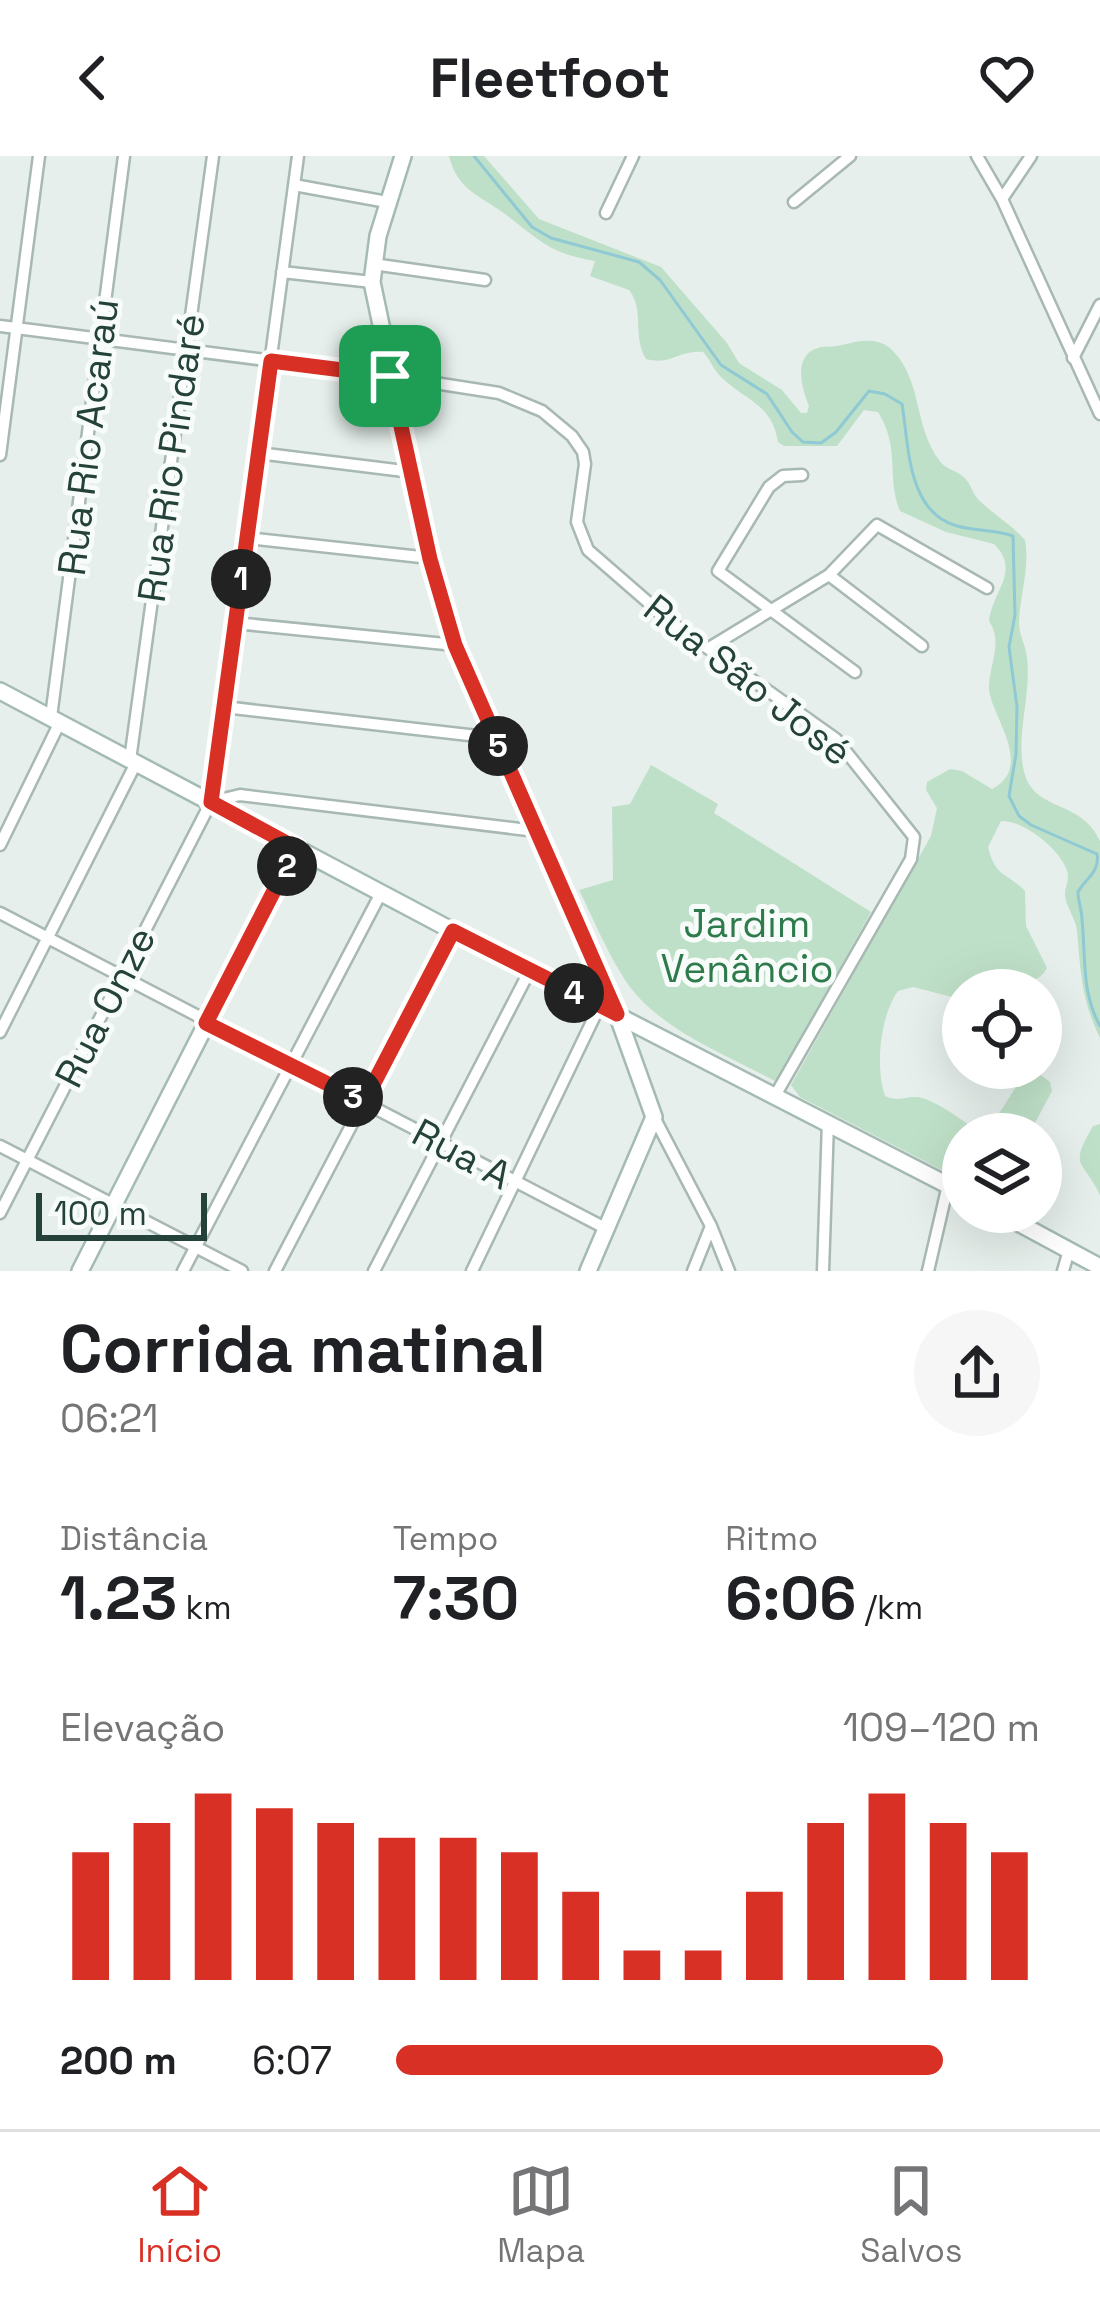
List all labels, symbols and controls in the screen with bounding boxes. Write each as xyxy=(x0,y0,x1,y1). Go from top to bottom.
text: Fleetfoot xyxy=(430,44,670,113)
icon: back xyxy=(60,45,126,111)
icon: heart xyxy=(974,45,1040,111)
street label: Rua Rio Acaraú xyxy=(47,296,129,578)
street label: Rua Rio Pindaré xyxy=(127,311,215,605)
pin xyxy=(339,325,441,427)
icon: arrive xyxy=(357,343,423,409)
pin: 1 xyxy=(211,549,271,609)
text: 1 xyxy=(234,558,248,600)
street label: Rua São José xyxy=(634,584,862,776)
pin: 5 xyxy=(468,716,528,776)
text: 5 xyxy=(488,725,508,767)
pin: 2 xyxy=(257,836,317,896)
text: 2 xyxy=(277,845,297,887)
park label: Jardim Venâncio xyxy=(660,899,834,993)
street label: Rua Onze xyxy=(44,919,166,1095)
pin: 4 xyxy=(544,963,604,1023)
map controls xyxy=(942,969,1062,1233)
button: locate xyxy=(942,969,1062,1089)
text: 4 xyxy=(564,972,585,1014)
pin: 3 xyxy=(323,1067,383,1127)
text: 3 xyxy=(343,1076,363,1118)
street label: Rua A xyxy=(404,1108,520,1200)
button: layers xyxy=(942,1113,1062,1233)
scale bar xyxy=(36,1187,207,1240)
text: 100 m xyxy=(54,1193,147,1235)
text: Corrida matinal xyxy=(60,1307,546,1391)
button: share xyxy=(914,1310,1040,1436)
text: 06:21 xyxy=(60,1394,159,1443)
text: Distância xyxy=(60,1518,208,1560)
text: Tempo xyxy=(393,1518,498,1560)
text: Ritmo xyxy=(725,1518,818,1560)
text: 1.23 xyxy=(60,1560,177,1637)
text: 7:30 xyxy=(393,1560,519,1637)
text: 6:06 xyxy=(725,1560,856,1637)
text: km xyxy=(177,1587,232,1629)
text: /km xyxy=(856,1587,923,1629)
text: Elevação xyxy=(60,1703,225,1752)
text: 109–120 m xyxy=(843,1703,1040,1752)
text: 200 m xyxy=(60,2036,177,2085)
text: 6:07 xyxy=(252,2036,332,2085)
tab: Início xyxy=(138,2158,222,2272)
tab: Mapa xyxy=(497,2158,585,2272)
tab: Salvos xyxy=(860,2158,962,2272)

